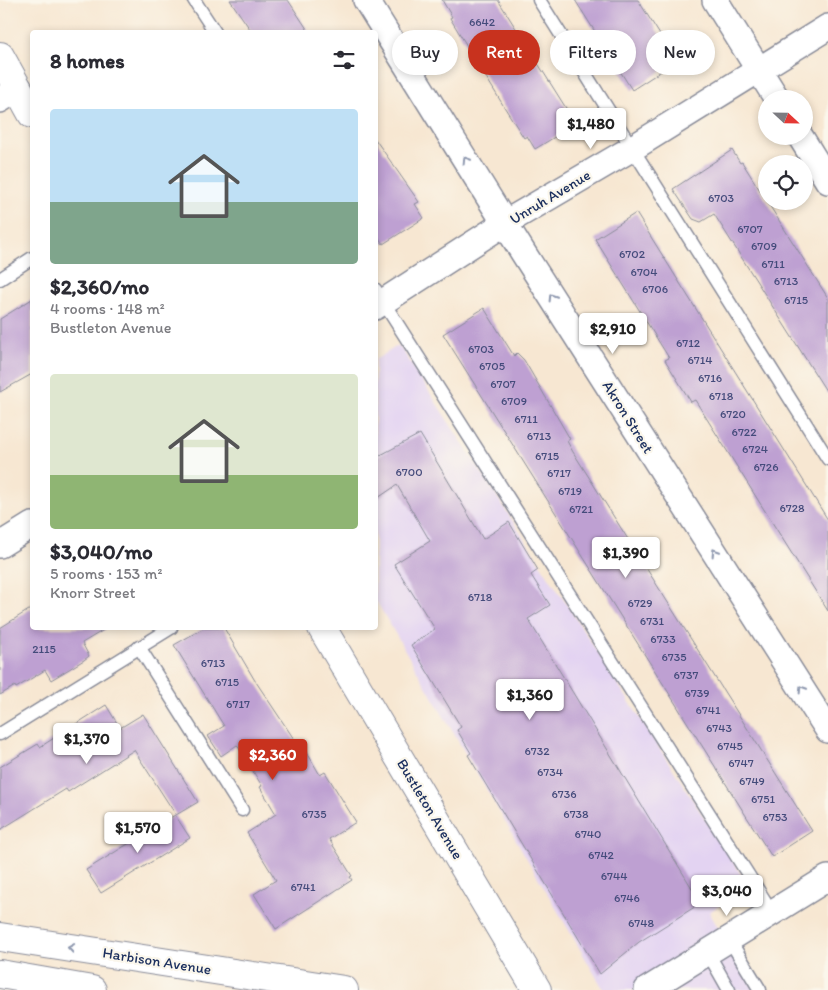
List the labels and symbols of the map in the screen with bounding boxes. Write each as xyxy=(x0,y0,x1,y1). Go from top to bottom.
house number: 6642 xyxy=(469,15,496,29)
north arrow xyxy=(758,90,812,145)
pin: $1,480 xyxy=(550,108,632,150)
one-way arrow xyxy=(462,156,472,165)
street label: Unruh Avenue xyxy=(506,166,594,228)
house number: 6703 xyxy=(708,191,735,205)
house number: 6707 xyxy=(737,222,763,236)
house number: 6709 xyxy=(751,239,777,253)
house number: 6702 xyxy=(619,247,646,261)
house number: 6711 xyxy=(761,257,785,271)
house number: 6704 xyxy=(631,265,657,279)
house number: 6713 xyxy=(774,274,799,288)
house number: 6706 xyxy=(642,282,668,296)
one-way arrow xyxy=(549,293,558,303)
house number: 6715 xyxy=(784,293,808,307)
pin: $2,910 xyxy=(572,312,654,355)
house number: 6712 xyxy=(676,336,701,350)
house number: 6703 xyxy=(468,342,495,356)
house number: 6714 xyxy=(687,353,713,367)
house number: 6705 xyxy=(479,359,505,373)
house number: 6716 xyxy=(698,371,722,385)
house number: 6707 xyxy=(490,377,516,391)
street label: Akron Street xyxy=(599,377,658,457)
house number: 6718 xyxy=(709,389,734,403)
house number: 6709 xyxy=(501,394,527,408)
house number: 6720 xyxy=(720,407,746,421)
house number: 6711 xyxy=(514,412,538,426)
house number: 6722 xyxy=(732,425,757,439)
house number: 6713 xyxy=(527,429,552,443)
house number: 6724 xyxy=(742,442,768,456)
house number: 6715 xyxy=(535,449,559,463)
house number: 6726 xyxy=(754,460,778,474)
house number: 6700 xyxy=(395,465,423,479)
house number: 6717 xyxy=(547,466,571,480)
house number: 6719 xyxy=(558,484,582,498)
house number: 6728 xyxy=(779,501,805,515)
house number: 6721 xyxy=(569,502,594,516)
pin: $1,390 xyxy=(585,536,667,579)
one-way arrow xyxy=(711,549,721,558)
house number: 6718 xyxy=(468,590,493,604)
house number: 6729 xyxy=(628,596,652,610)
house number: 6731 xyxy=(640,614,665,628)
house number: 6733 xyxy=(650,632,676,646)
house number: 2115 xyxy=(32,642,56,656)
house number: 6735 xyxy=(661,650,687,664)
house number: 6713 xyxy=(201,656,226,670)
house number: 6737 xyxy=(674,668,698,682)
house number: 6715 xyxy=(215,675,239,689)
pin: $1,360 xyxy=(489,678,571,721)
house number: 6739 xyxy=(684,686,710,700)
one-way arrow xyxy=(799,686,808,695)
house number: 6717 xyxy=(226,697,250,711)
house number: 6741 xyxy=(695,703,721,717)
house number: 6743 xyxy=(706,721,732,735)
pin: $1,370 xyxy=(46,722,128,765)
pin: $2,360 xyxy=(232,738,314,781)
house number: 6745 xyxy=(717,739,743,753)
house number: 6732 xyxy=(524,744,550,758)
street label: Bustleton Avenue xyxy=(393,756,467,862)
house number: 6747 xyxy=(728,756,754,770)
house number: 6734 xyxy=(537,765,563,779)
house number: 6749 xyxy=(739,774,765,788)
house number: 6736 xyxy=(551,787,577,801)
house number: 6751 xyxy=(751,792,776,806)
house number: 6735 xyxy=(301,807,327,821)
house number: 6738 xyxy=(563,807,589,821)
house number: 6753 xyxy=(762,810,788,824)
pin: $1,570 xyxy=(97,812,179,854)
house number: 6740 xyxy=(575,827,601,841)
house number: 6742 xyxy=(588,848,615,862)
house number: 6744 xyxy=(601,869,627,883)
pin: $3,040 xyxy=(686,874,768,917)
house number: 6741 xyxy=(290,880,316,894)
house number: 6746 xyxy=(614,891,640,905)
house number: 6748 xyxy=(628,916,654,930)
one-way arrow xyxy=(67,943,76,953)
street label: Harbison Avenue xyxy=(101,944,213,978)

